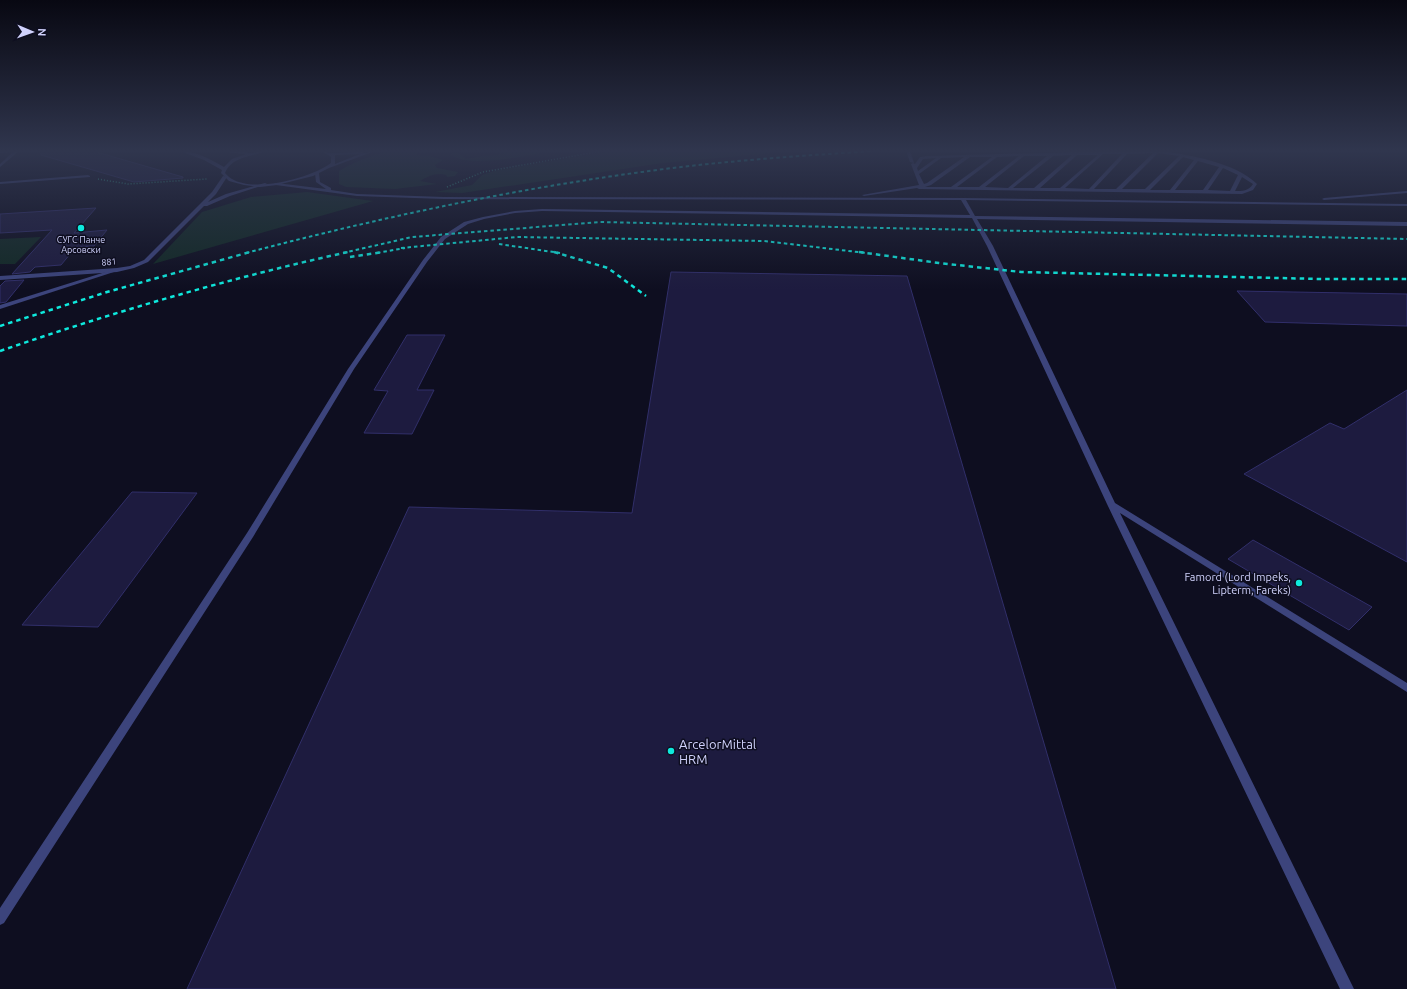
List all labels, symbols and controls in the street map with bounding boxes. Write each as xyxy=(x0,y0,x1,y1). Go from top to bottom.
north arrow xyxy=(12,12,52,52)
text: N xyxy=(36,28,48,37)
marker: СУГС Панче Арсовски xyxy=(76,223,86,233)
place label: СУГС Панче Арсовски xyxy=(57,235,105,255)
street label: 881 xyxy=(101,256,117,268)
place label: Famord (Lord Impeks, Lipterm, Fareks) xyxy=(1184,571,1291,597)
marker: Famord (Lord Impeks, Lipterm, Fareks) xyxy=(1294,578,1304,588)
place label: ArcelorMittal HRM xyxy=(679,737,757,766)
marker: ArcelorMittal HRM xyxy=(666,746,676,756)

